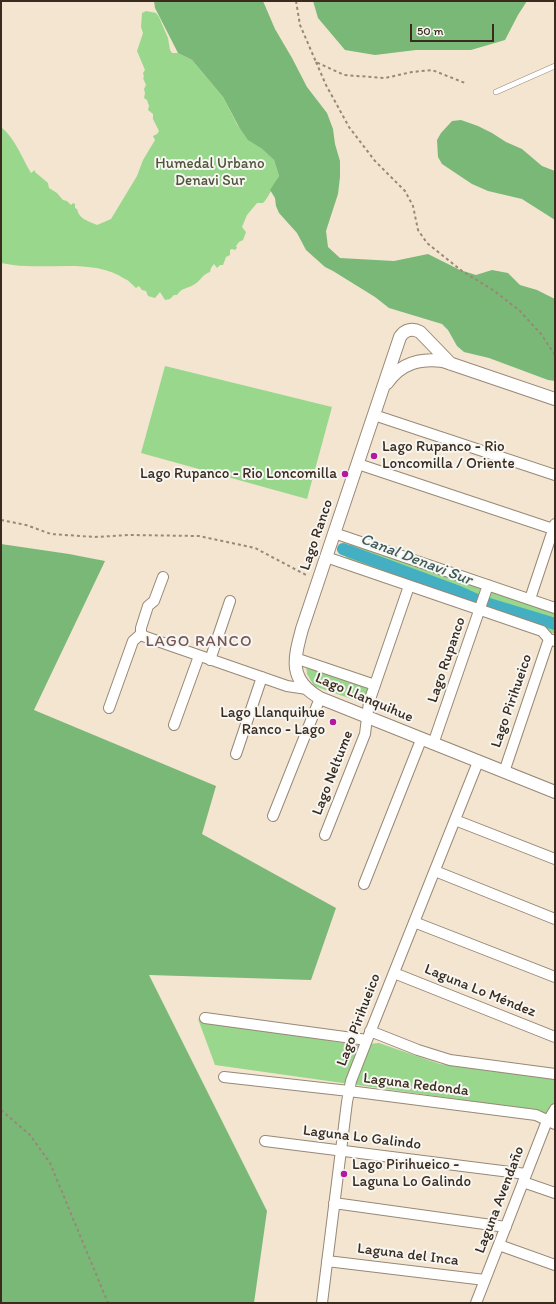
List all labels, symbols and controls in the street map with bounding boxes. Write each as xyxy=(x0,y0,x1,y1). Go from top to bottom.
scale bar xyxy=(412,16,496,42)
text: 50 m xyxy=(417,24,443,38)
park label: Humedal Urbano Denavi Sur xyxy=(155,155,265,190)
place label: Lago Rupanco - Rio Loncomilla / Oriente xyxy=(382,438,515,473)
marker: Lago Rupanco - Rio Loncomilla / Oriente xyxy=(369,451,379,461)
place label: Lago Rupanco - Rio Loncomilla xyxy=(140,465,337,483)
marker: Lago Rupanco - Rio Loncomilla xyxy=(340,469,350,479)
street label: Lago Ranco xyxy=(296,497,338,573)
water label: Canal Denavi Sur xyxy=(357,530,475,590)
street label: Lago Rupanco xyxy=(424,615,470,705)
district label: LAGO RANCO xyxy=(145,632,253,652)
street label: Lago Pirihueico xyxy=(488,652,536,750)
street label: Lago Llanquihue xyxy=(312,669,416,727)
place label: Lago Llanquihue Ranco - Lago xyxy=(220,704,325,739)
marker: Lago Llanquihue Ranco - Lago xyxy=(328,717,338,727)
street label: Lago Neltume xyxy=(309,728,357,818)
street label: Laguna Lo Méndez xyxy=(422,960,538,1022)
street label: Lago Pirihueico xyxy=(333,971,385,1069)
street label: Laguna Redonda xyxy=(362,1070,470,1100)
street label: Laguna Lo Galindo xyxy=(302,1122,422,1154)
street label: Laguna Avendaño xyxy=(471,1144,529,1256)
place label: Lago Pirihueico - Laguna Lo Galindo xyxy=(352,1156,471,1191)
marker: Lago Pirihueico - Laguna Lo Galindo xyxy=(339,1169,349,1179)
street label: Laguna del Inca xyxy=(356,1240,460,1270)

